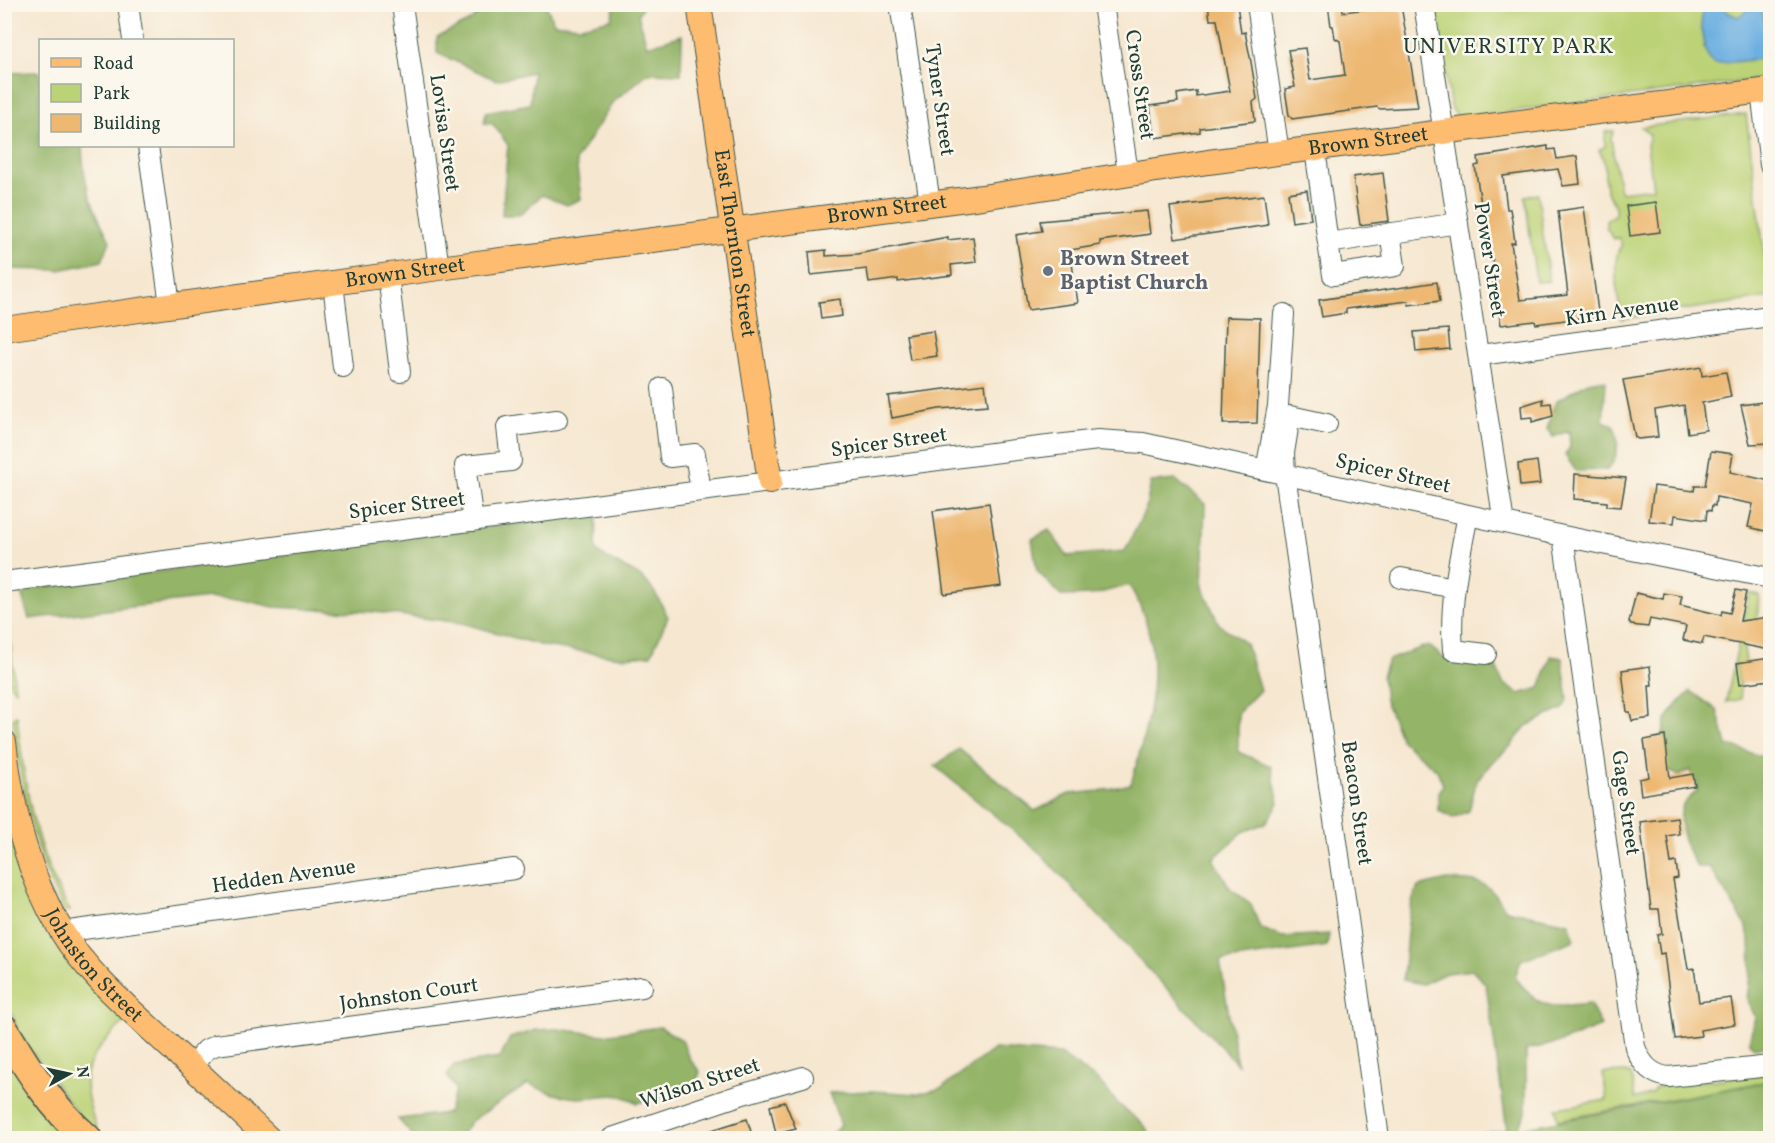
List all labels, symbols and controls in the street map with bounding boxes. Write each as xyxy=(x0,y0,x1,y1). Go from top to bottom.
street label: Cross Street xyxy=(1117,28,1161,142)
district label: UNIVERSITY PARK xyxy=(1403,32,1615,63)
legend xyxy=(39,39,234,147)
street label: Tyner Street xyxy=(917,42,961,158)
text: Road xyxy=(93,52,134,77)
street label: Lovisa Street xyxy=(421,72,467,194)
text: Park xyxy=(93,82,130,107)
text: Building xyxy=(93,112,161,137)
street label: Brown Street xyxy=(1306,119,1430,164)
street label: East Thornton Street xyxy=(706,147,763,340)
street label: Brown Street xyxy=(825,187,949,232)
street label: Power Street xyxy=(1466,200,1512,320)
place label: Brown Street Baptist Church xyxy=(1060,245,1209,298)
street label: Brown Street xyxy=(343,250,467,296)
marker: Brown Street Baptist Church xyxy=(1041,264,1055,278)
street label: Kirn Avenue xyxy=(1563,290,1681,334)
street label: Spicer Street xyxy=(829,420,949,466)
street label: Spicer Street xyxy=(1333,447,1453,501)
street label: Spicer Street xyxy=(347,484,467,528)
street label: Beacon Street xyxy=(1333,739,1379,867)
street label: Gage Street xyxy=(1603,749,1647,857)
street label: Hedden Avenue xyxy=(210,853,358,901)
street label: Johnston Street xyxy=(37,903,150,1030)
street label: Johnston Court xyxy=(338,971,480,1019)
north arrow xyxy=(39,1044,99,1104)
street label: Wilson Street xyxy=(636,1051,764,1117)
text: N xyxy=(70,1065,94,1080)

